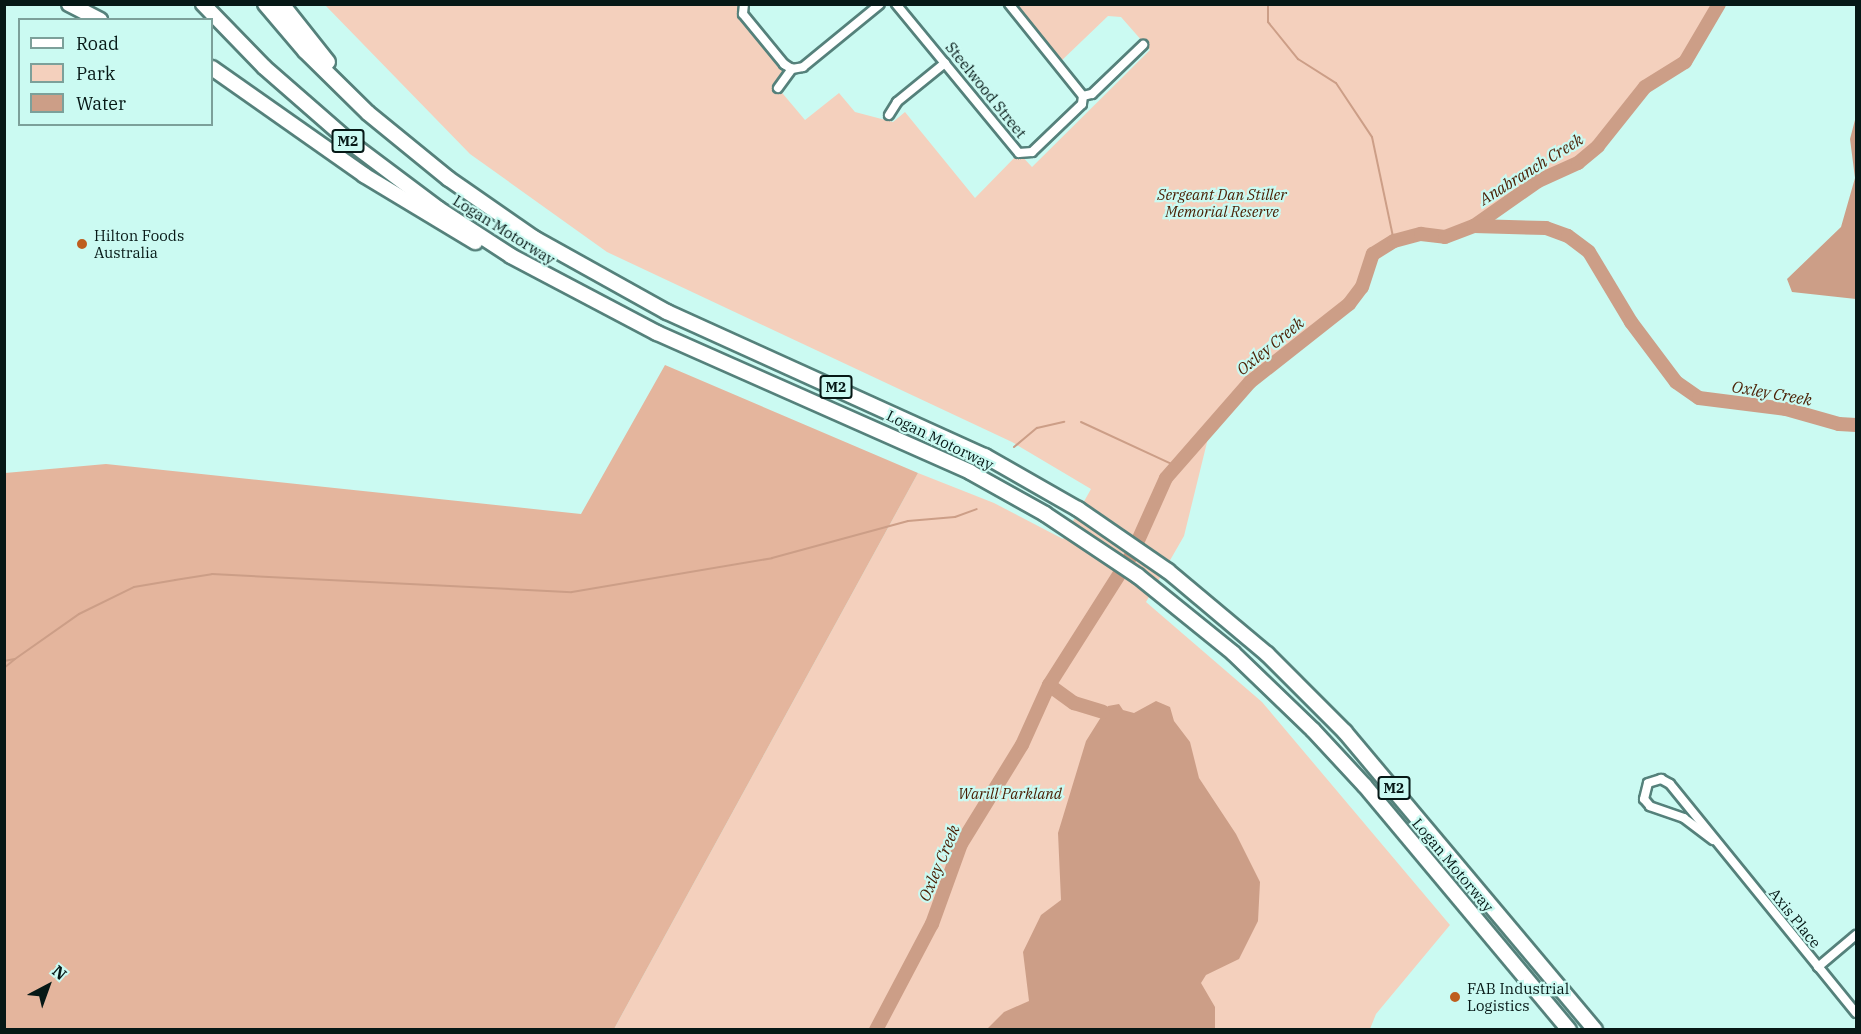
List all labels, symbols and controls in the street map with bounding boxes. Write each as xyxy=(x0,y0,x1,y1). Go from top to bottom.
legend xyxy=(18,18,213,126)
text: Road xyxy=(76,32,119,55)
street label: Steelwood Street xyxy=(942,38,1030,142)
text: Park xyxy=(76,62,115,85)
text: Water xyxy=(76,92,126,115)
water label: Anabranch Creek xyxy=(1476,129,1586,209)
road number: M2 xyxy=(332,130,364,152)
park label: Sergeant Dan Stiller Memorial Reserve xyxy=(1157,185,1287,220)
street label: Logan Motorway xyxy=(450,191,558,269)
place label: Hilton Foods Australia xyxy=(94,226,184,261)
marker: Hilton Foods Australia xyxy=(75,237,89,251)
water label: Oxley Creek xyxy=(1232,313,1308,379)
road number: M2 xyxy=(820,376,852,398)
water label: Oxley Creek xyxy=(1730,377,1814,409)
street label: Logan Motorway xyxy=(884,406,996,474)
road number: M2 xyxy=(1378,777,1410,799)
park label: Warill Parkland xyxy=(958,785,1062,803)
street label: Logan Motorway xyxy=(1409,815,1497,915)
water label: Oxley Creek xyxy=(914,822,964,904)
street label: Axis Place xyxy=(1765,884,1825,952)
north arrow xyxy=(18,956,78,1016)
text: N xyxy=(48,961,71,984)
place label: FAB Industrial Logistics xyxy=(1467,979,1569,1014)
marker: FAB Industrial Logistics xyxy=(1448,990,1462,1004)

